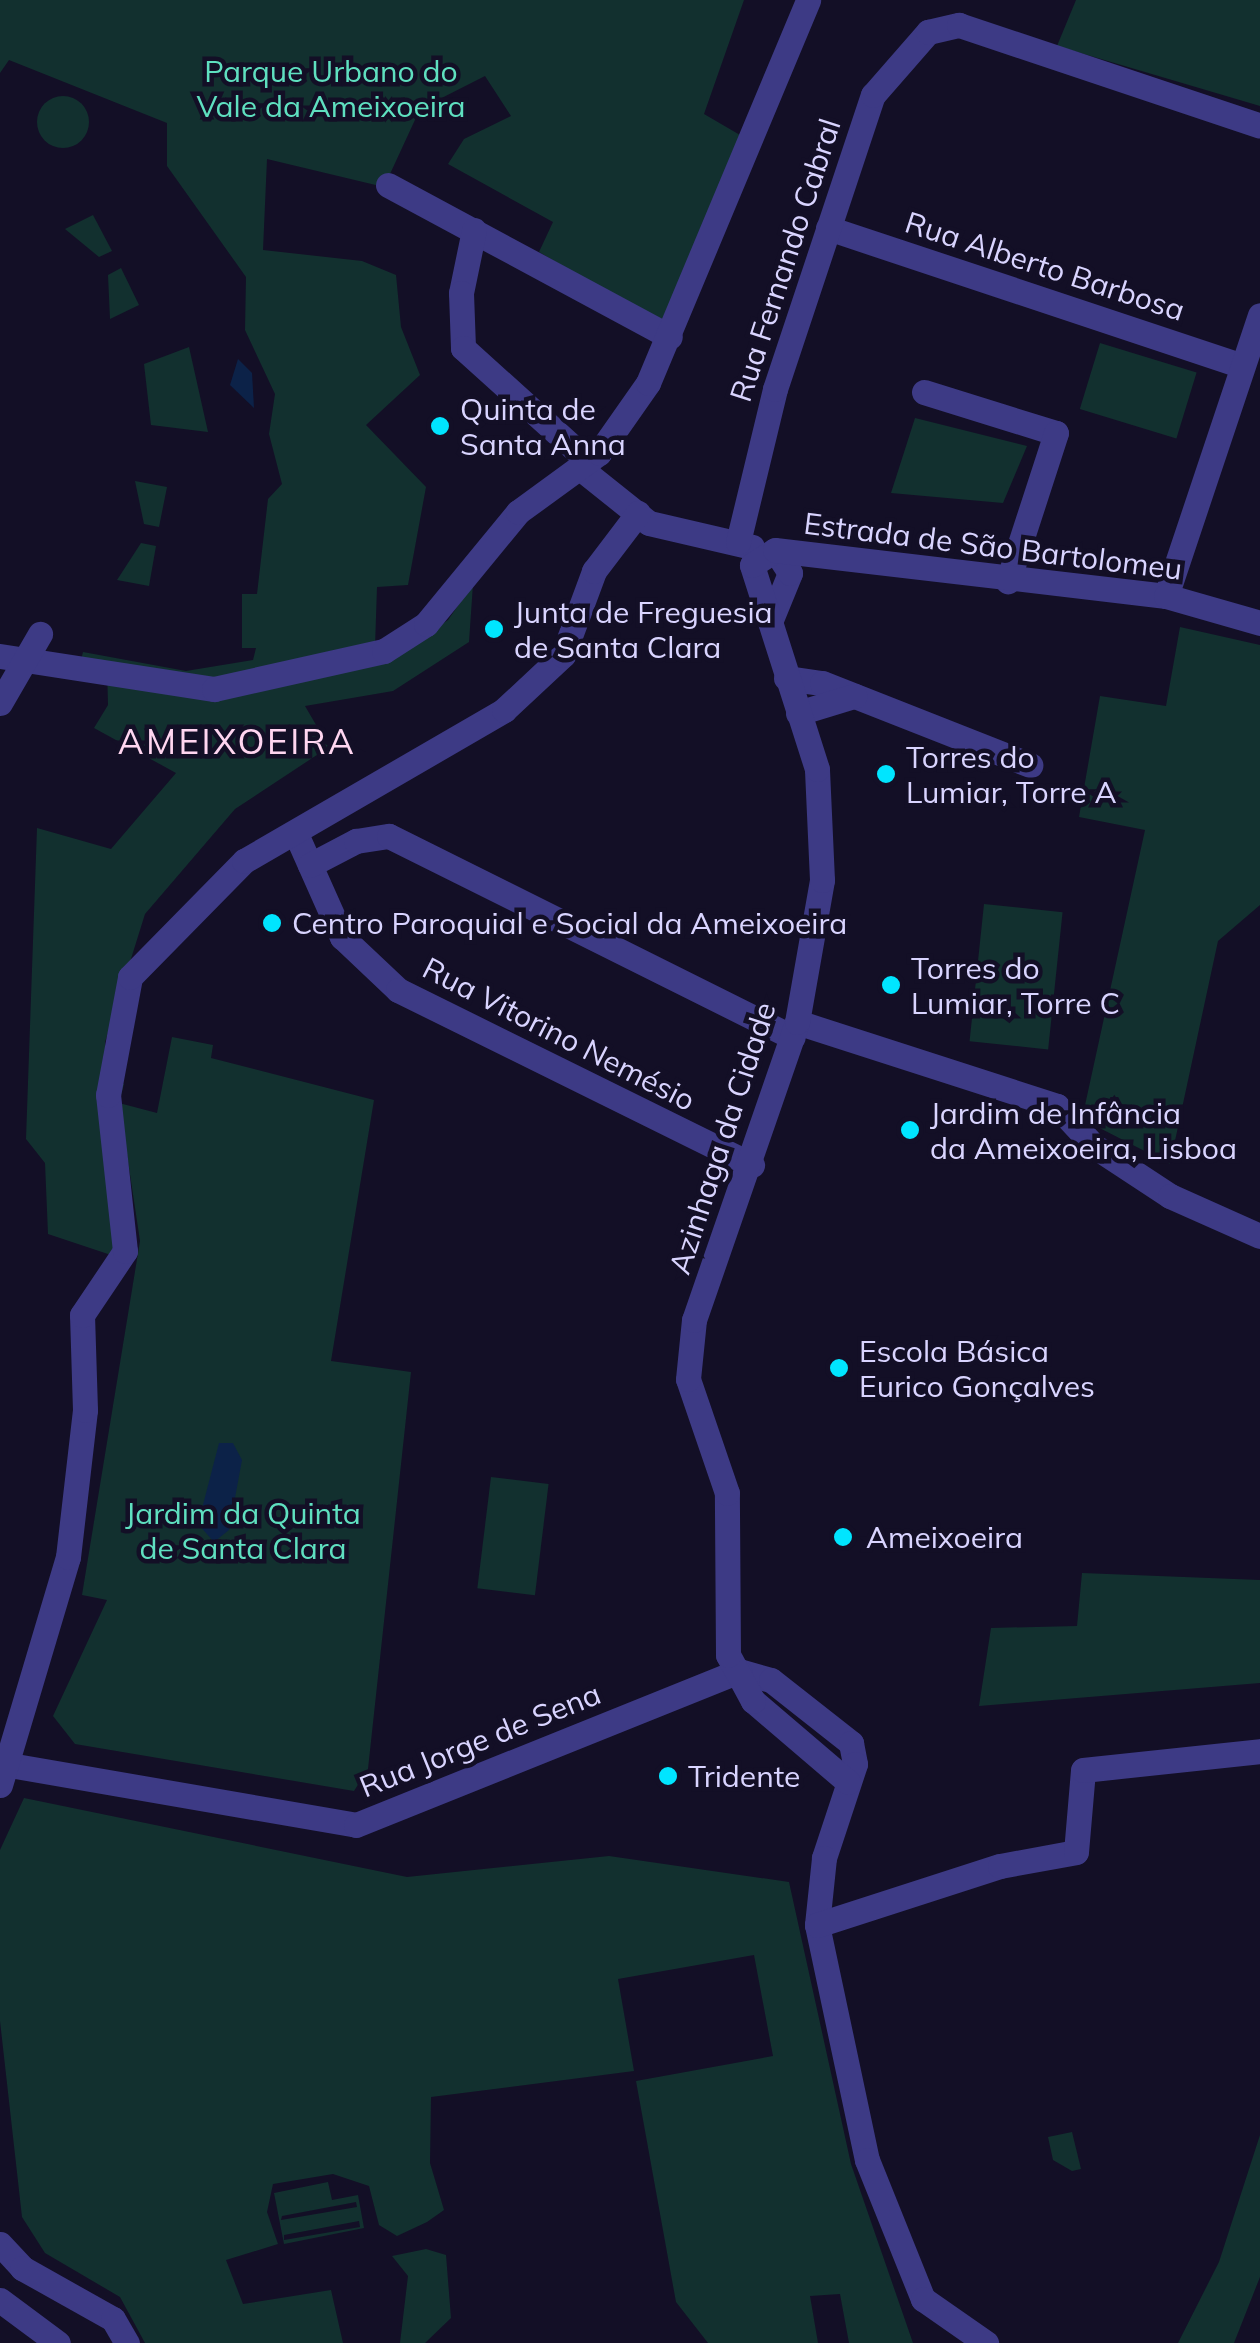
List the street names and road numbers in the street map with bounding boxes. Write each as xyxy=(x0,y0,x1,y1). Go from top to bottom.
street label: Rua Fernando Cabral xyxy=(722,114,848,406)
street label: Rua Alberto Barbosa xyxy=(901,204,1189,328)
street label: Estrada de São Bartolomeu xyxy=(802,505,1184,587)
street label: Rua Vitorino Nemésio xyxy=(417,950,701,1118)
street label: Azinhaga da Cidade xyxy=(661,998,783,1278)
street label: Rua Jorge de Sena xyxy=(354,1675,606,1805)

